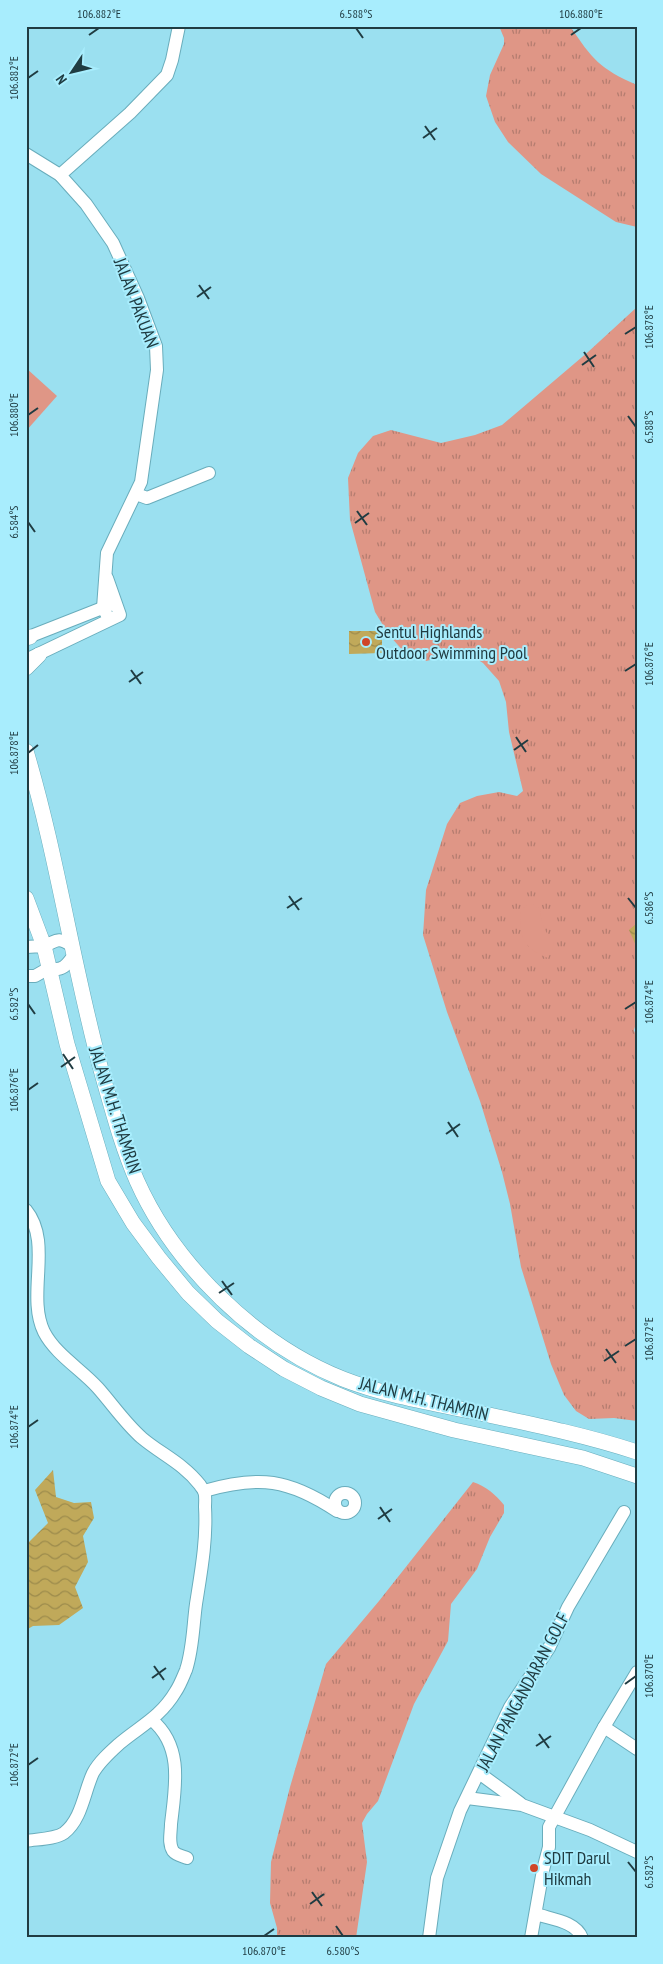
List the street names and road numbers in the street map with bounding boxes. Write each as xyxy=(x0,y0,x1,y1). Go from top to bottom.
street label: JALAN PAKUAN xyxy=(108,254,164,351)
street label: JALAN M.H. THAMRIN xyxy=(84,1042,147,1176)
street label: JALAN M.H. THAMRIN xyxy=(356,1371,491,1426)
street label: JALAN PANGANDARAN GOLF xyxy=(471,1609,574,1776)

